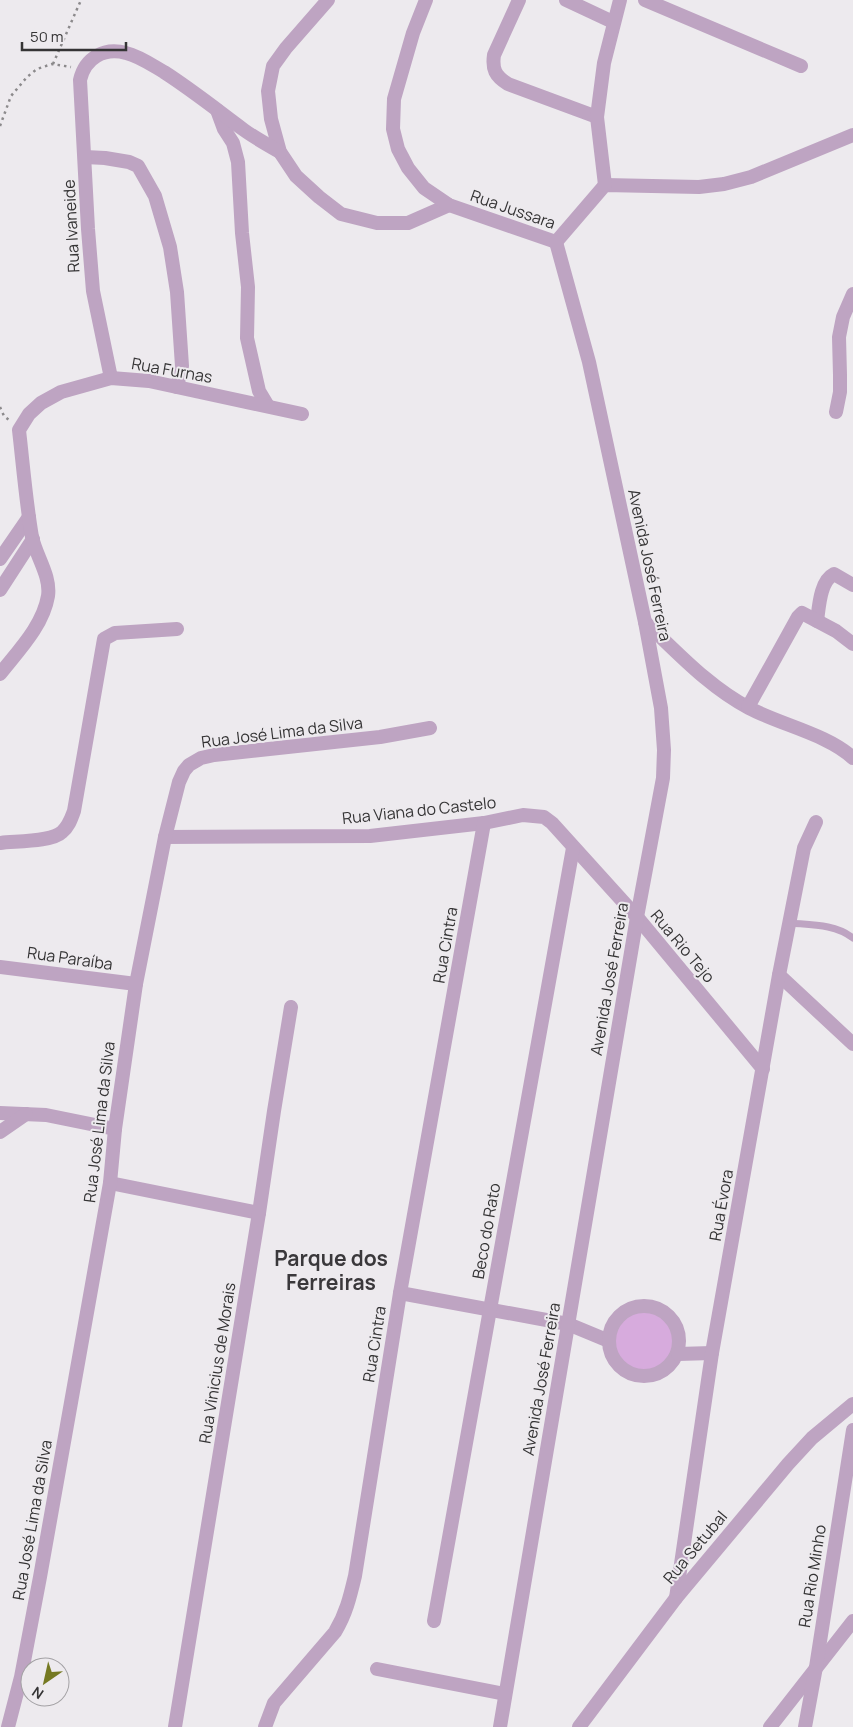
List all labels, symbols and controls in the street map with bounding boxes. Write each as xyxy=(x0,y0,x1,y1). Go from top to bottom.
scale bar xyxy=(22,20,126,52)
text: 50 m xyxy=(30,26,64,47)
street label: Rua Ivaneide xyxy=(58,179,84,273)
street label: Rua Jussara xyxy=(468,184,558,234)
street label: Rua Furnas xyxy=(130,352,214,388)
street label: Avenida José Ferreira xyxy=(623,487,677,643)
street label: Rua José Lima da Silva xyxy=(200,711,364,753)
street label: Rua Viana do Castelo xyxy=(341,791,497,829)
street label: Avenida José Ferreira xyxy=(585,901,633,1057)
street label: Rua Cintra xyxy=(427,905,463,985)
street label: Rua Rio Tejo xyxy=(646,905,720,987)
street label: Rua Paraíba xyxy=(26,941,114,975)
street label: Rua José Lima da Silva xyxy=(78,1040,120,1204)
street label: Rua Évora xyxy=(704,1167,738,1243)
street label: Beco do Rato xyxy=(467,1181,505,1281)
district label: Parque dos Ferreiras xyxy=(274,1244,388,1296)
street label: Rua Vinicius de Morais xyxy=(193,1281,241,1445)
street label: Avenida José Ferreira xyxy=(517,1301,565,1457)
street label: Rua Cintra xyxy=(357,1304,391,1384)
street label: Rua José Lima da Silva xyxy=(7,1438,57,1602)
street label: Rua Setubal xyxy=(658,1506,732,1588)
street label: Rua Rio Minho xyxy=(793,1523,831,1629)
north arrow xyxy=(20,1657,70,1707)
text: N xyxy=(28,1683,47,1704)

